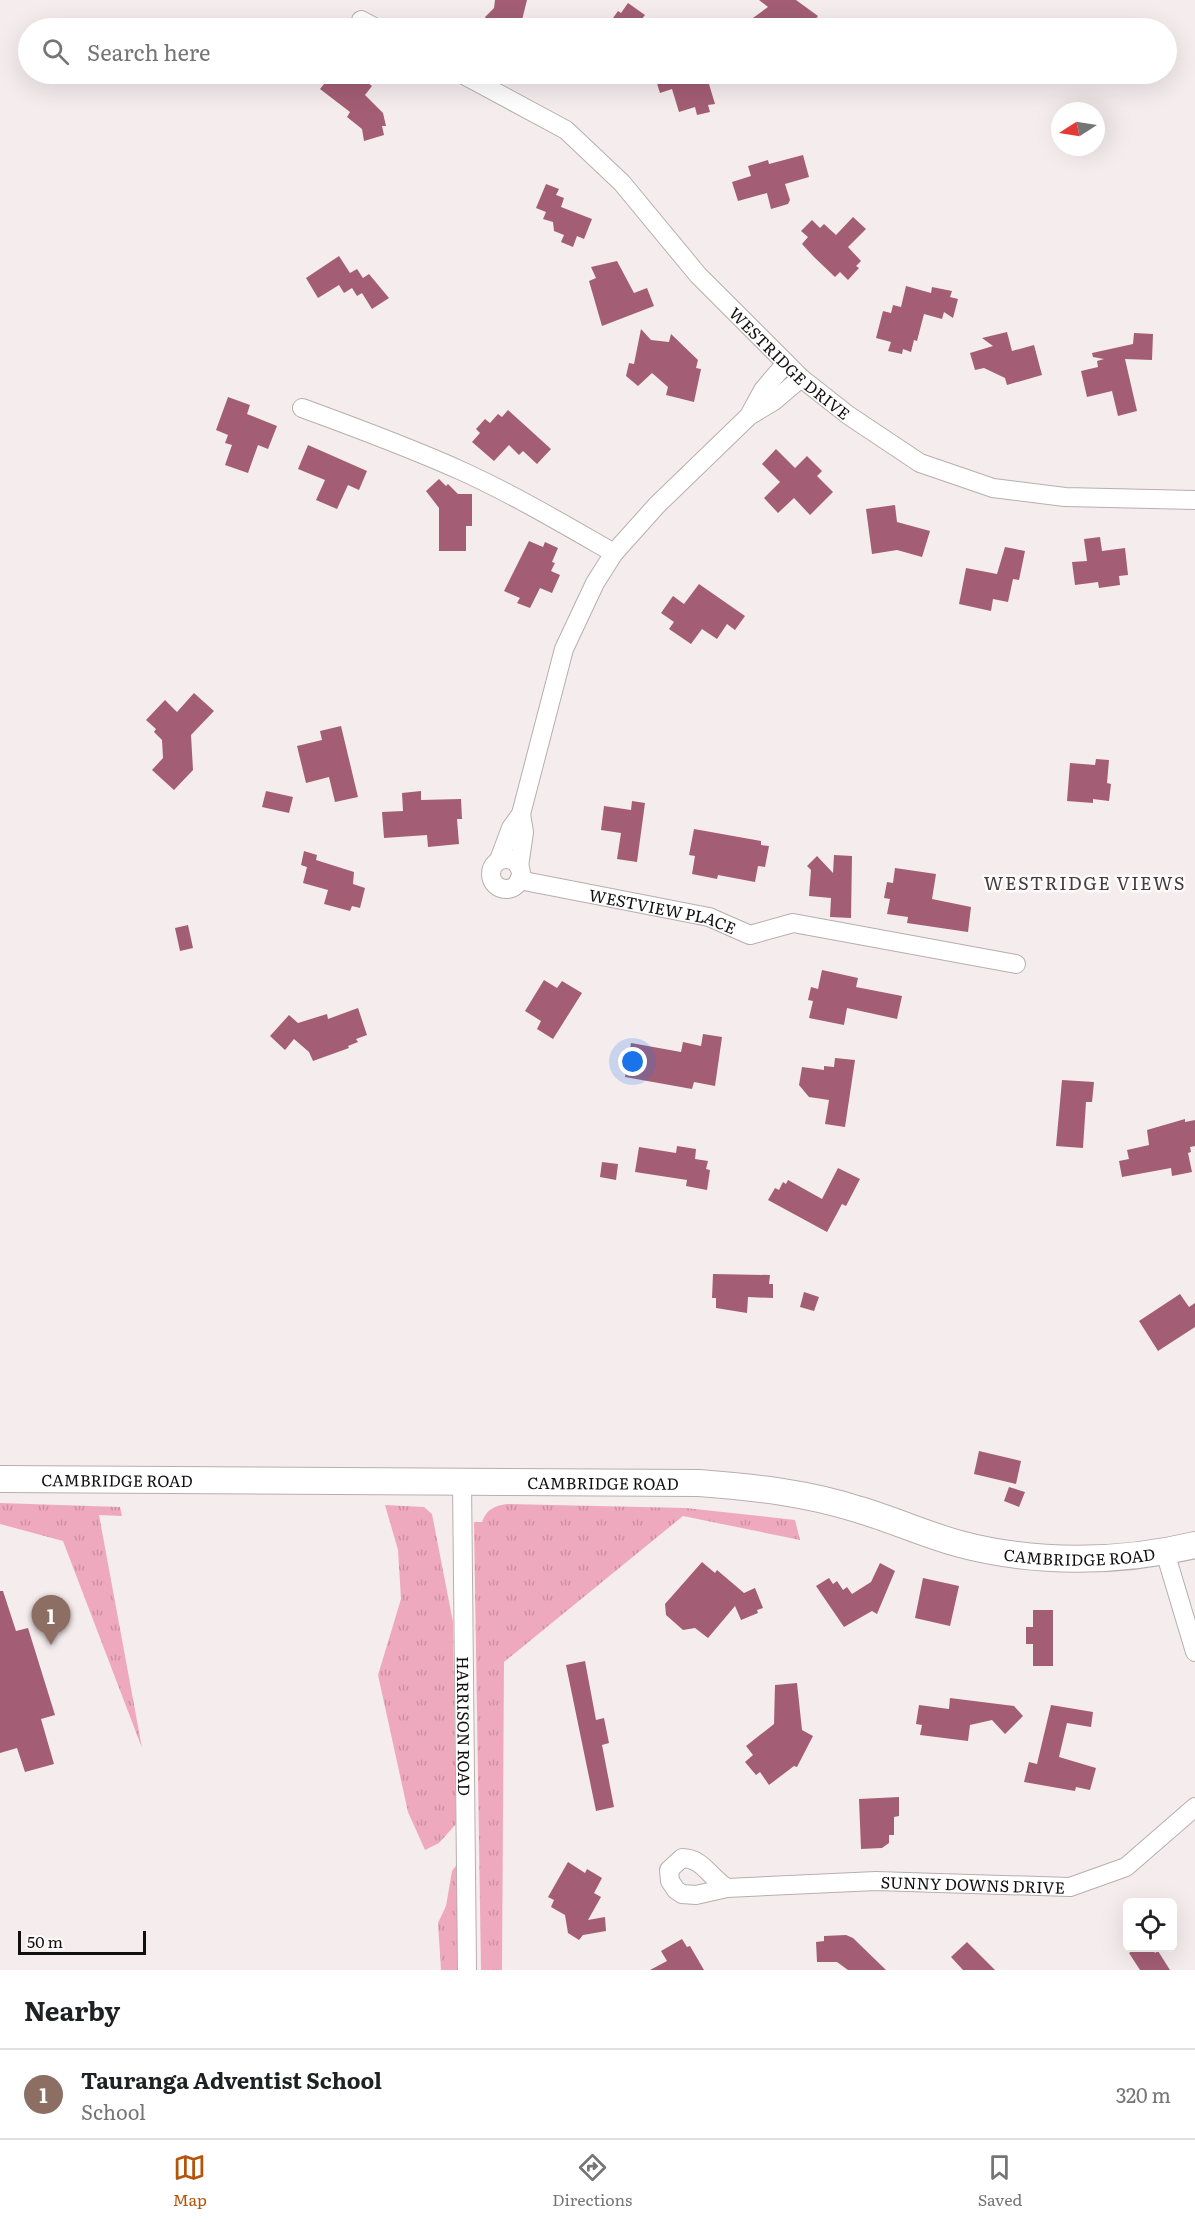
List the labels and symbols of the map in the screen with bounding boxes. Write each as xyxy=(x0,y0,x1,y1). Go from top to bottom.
north arrow xyxy=(1051,102,1105,156)
street label: WESTRIDGE DRIVE xyxy=(724,301,856,425)
district label: WESTRIDGE VIEWS xyxy=(984,869,1186,896)
street label: WESTVIEW PLACE xyxy=(587,882,740,940)
your location xyxy=(618,1047,647,1076)
street label: CAMBRIDGE ROAD xyxy=(41,1467,193,1492)
street label: CAMBRIDGE ROAD xyxy=(527,1470,679,1495)
street label: CAMBRIDGE ROAD xyxy=(1002,1541,1157,1571)
pin: 1 xyxy=(32,1596,70,1645)
street label: HARRISON ROAD xyxy=(452,1656,477,1796)
street label: SUNNY DOWNS DRIVE xyxy=(880,1869,1065,1899)
scale bar xyxy=(18,1928,146,1956)

